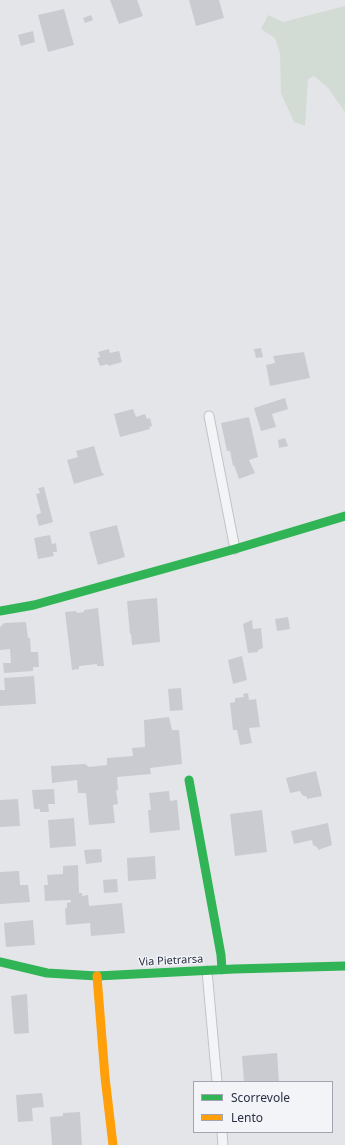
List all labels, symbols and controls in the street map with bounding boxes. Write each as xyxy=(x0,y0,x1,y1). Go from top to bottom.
street label: Via Pietrarsa xyxy=(138,953,204,969)
legend xyxy=(193,1081,333,1133)
text: Scorrevole xyxy=(231,1089,290,1106)
text: Lento xyxy=(231,1109,263,1126)

